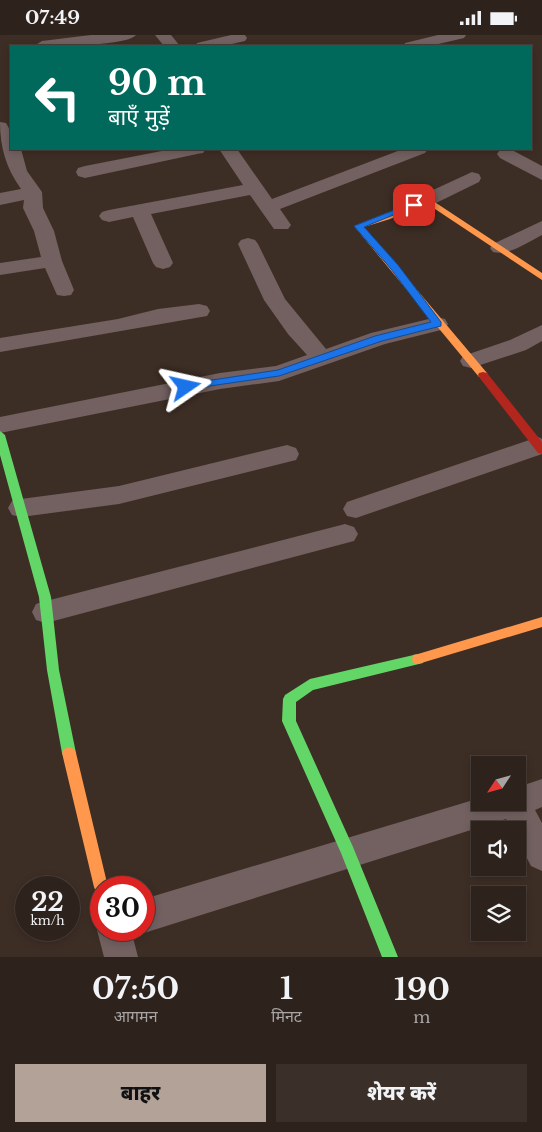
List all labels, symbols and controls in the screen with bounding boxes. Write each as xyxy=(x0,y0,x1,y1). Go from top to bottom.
text: 07:49 xyxy=(25,6,80,29)
text: 90 m xyxy=(108,61,206,104)
icon: left xyxy=(25,65,90,130)
text: बाएँ मुड़ें xyxy=(108,104,170,131)
pin xyxy=(393,184,435,226)
icon: arrive xyxy=(400,191,428,219)
position arrow xyxy=(159,360,211,412)
north arrow xyxy=(471,756,526,811)
map controls xyxy=(471,756,526,941)
button: sound xyxy=(471,821,526,876)
speed limit sign: 30 xyxy=(90,876,155,941)
button: layers xyxy=(471,886,526,941)
text: 22 xyxy=(31,887,64,918)
text: km/h xyxy=(30,913,65,928)
text: 07:50 xyxy=(92,970,179,1007)
text: 1 xyxy=(280,970,293,1007)
text: 190 xyxy=(394,971,450,1008)
text: आगमन xyxy=(114,1006,158,1026)
text: मिनट xyxy=(271,1006,302,1026)
text: m xyxy=(413,1007,431,1027)
button: बाहर xyxy=(15,1064,266,1122)
button: शेयर करें xyxy=(276,1064,527,1122)

